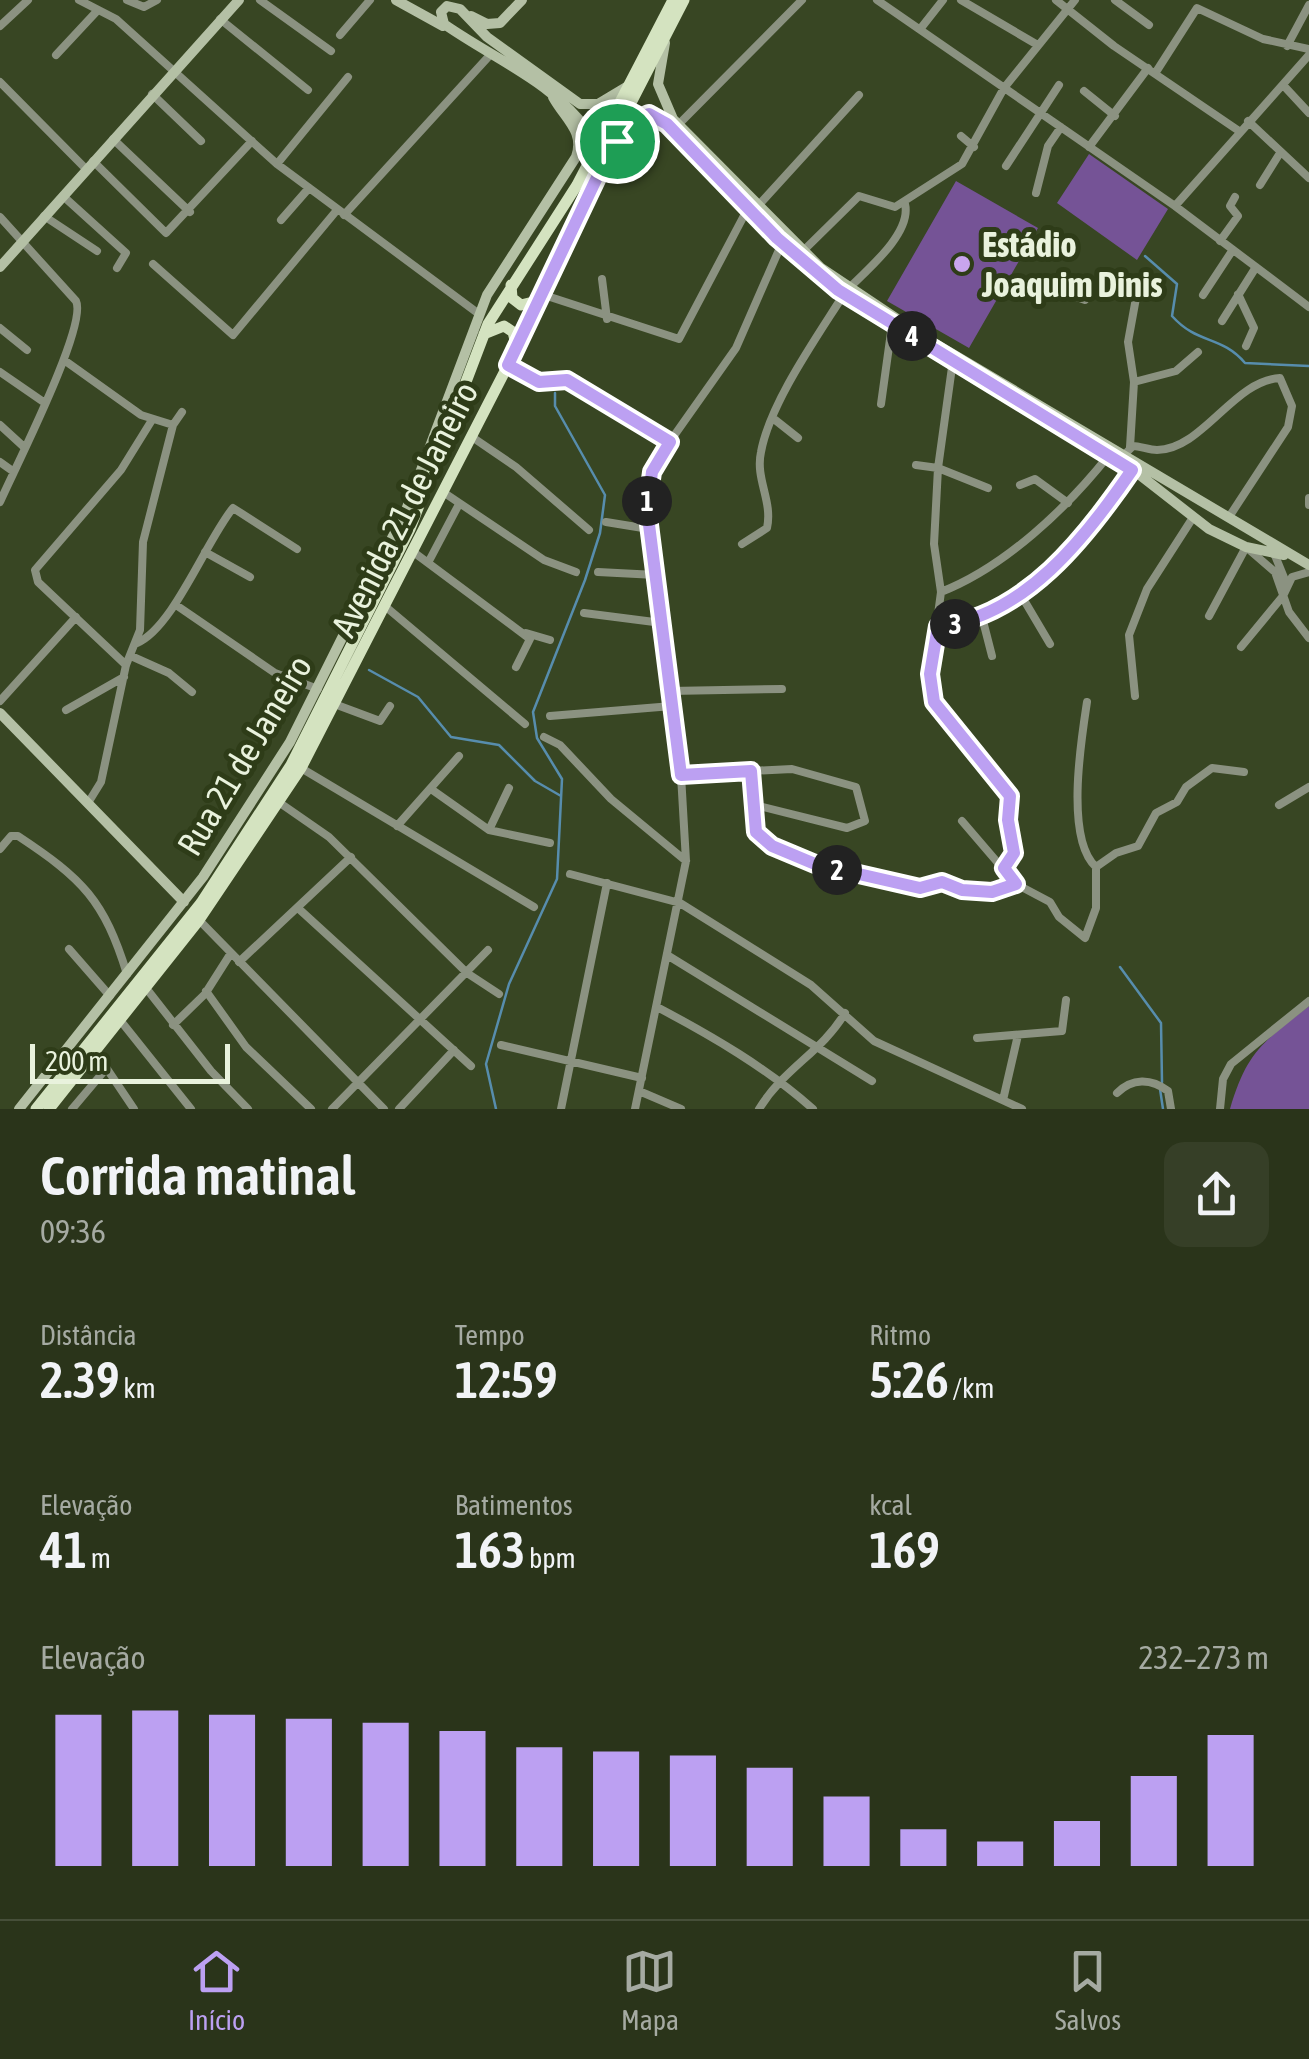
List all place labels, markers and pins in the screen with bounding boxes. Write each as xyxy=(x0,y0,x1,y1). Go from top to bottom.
pin xyxy=(575,99,660,184)
place label: Estádio Joaquim Dinis xyxy=(981,224,1163,304)
marker: Estádio Joaquim Dinis xyxy=(951,253,973,275)
pin: 4 xyxy=(887,311,937,361)
pin: 1 xyxy=(622,476,672,526)
pin: 3 xyxy=(930,599,980,649)
pin: 2 xyxy=(812,845,862,895)

